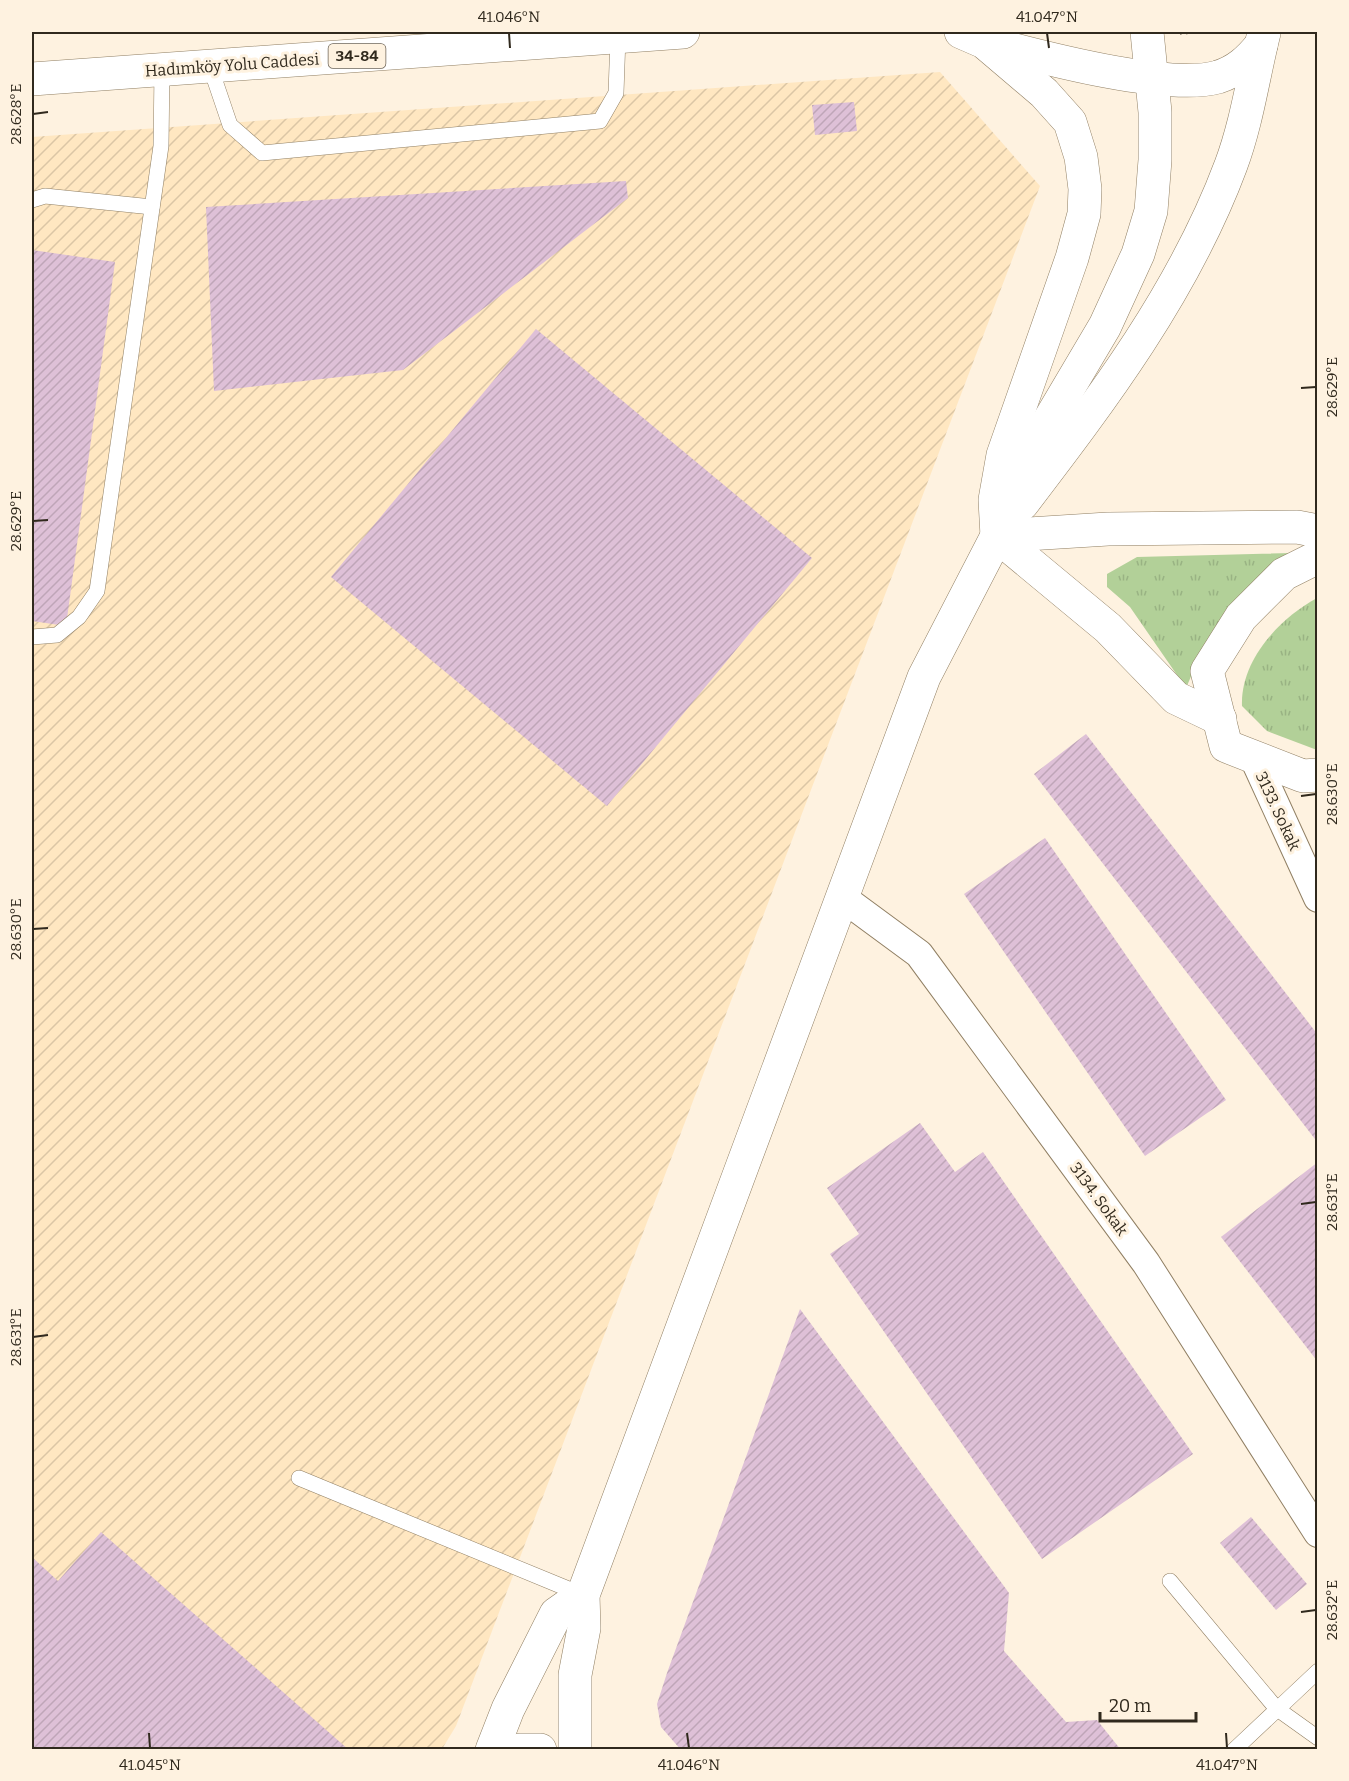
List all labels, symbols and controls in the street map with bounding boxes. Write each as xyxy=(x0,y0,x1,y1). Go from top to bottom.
text: 41.046°N xyxy=(478,8,540,26)
text: 41.047°N xyxy=(1016,8,1078,26)
road number: 34-84 xyxy=(328,44,386,68)
street label: Hadımköy Yolu Caddesi xyxy=(144,49,320,81)
text: 28.628°E xyxy=(7,83,25,145)
text: 28.629°E xyxy=(1323,357,1341,417)
text: 28.629°E xyxy=(7,491,25,551)
text: 28.630°E xyxy=(1323,763,1341,825)
street label: 3133. Sokak xyxy=(1252,769,1304,853)
text: 28.630°E xyxy=(7,898,25,960)
street label: 3134. Sokak xyxy=(1066,1159,1132,1239)
text: 28.631°E xyxy=(1323,1173,1341,1231)
text: 28.631°E xyxy=(7,1308,25,1366)
text: 28.632°E xyxy=(1323,1580,1341,1640)
scale bar xyxy=(1100,1685,1196,1723)
text: 20 m xyxy=(1109,1695,1151,1717)
text: 41.045°N xyxy=(119,1756,181,1774)
text: 41.046°N xyxy=(658,1756,720,1774)
text: 41.047°N xyxy=(1196,1756,1258,1774)

